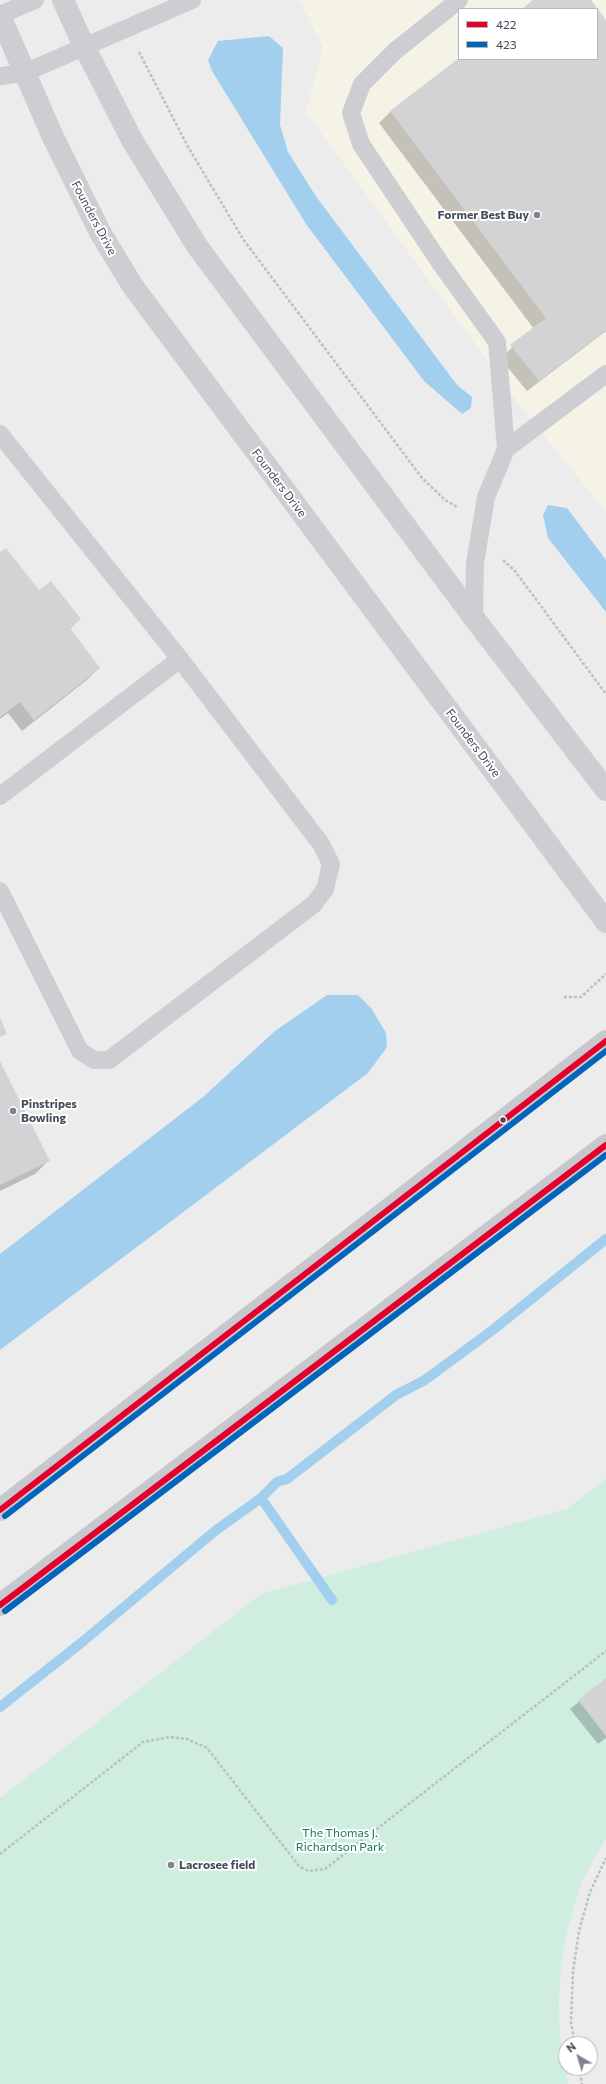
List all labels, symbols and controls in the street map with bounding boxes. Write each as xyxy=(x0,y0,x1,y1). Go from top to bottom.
legend xyxy=(458,8,598,60)
text: 422 xyxy=(496,17,516,31)
text: 423 xyxy=(496,37,517,51)
street label: Founders Drive xyxy=(68,178,120,258)
place label: Former Best Buy xyxy=(438,208,529,222)
marker: Former Best Buy xyxy=(532,210,542,220)
street label: Founders Drive xyxy=(249,446,309,520)
street label: Founders Drive xyxy=(443,706,503,780)
place label: Pinstripes Bowling xyxy=(21,1097,77,1125)
marker: Pinstripes Bowling xyxy=(8,1106,18,1116)
unlabelled marker xyxy=(498,1115,508,1125)
park label: The Thomas J. Richardson Park xyxy=(296,1826,384,1854)
place label: Lacrosee field xyxy=(179,1858,255,1872)
marker: Lacrosee field xyxy=(166,1860,176,1870)
north arrow xyxy=(558,2036,598,2076)
text: N xyxy=(564,2039,578,2055)

